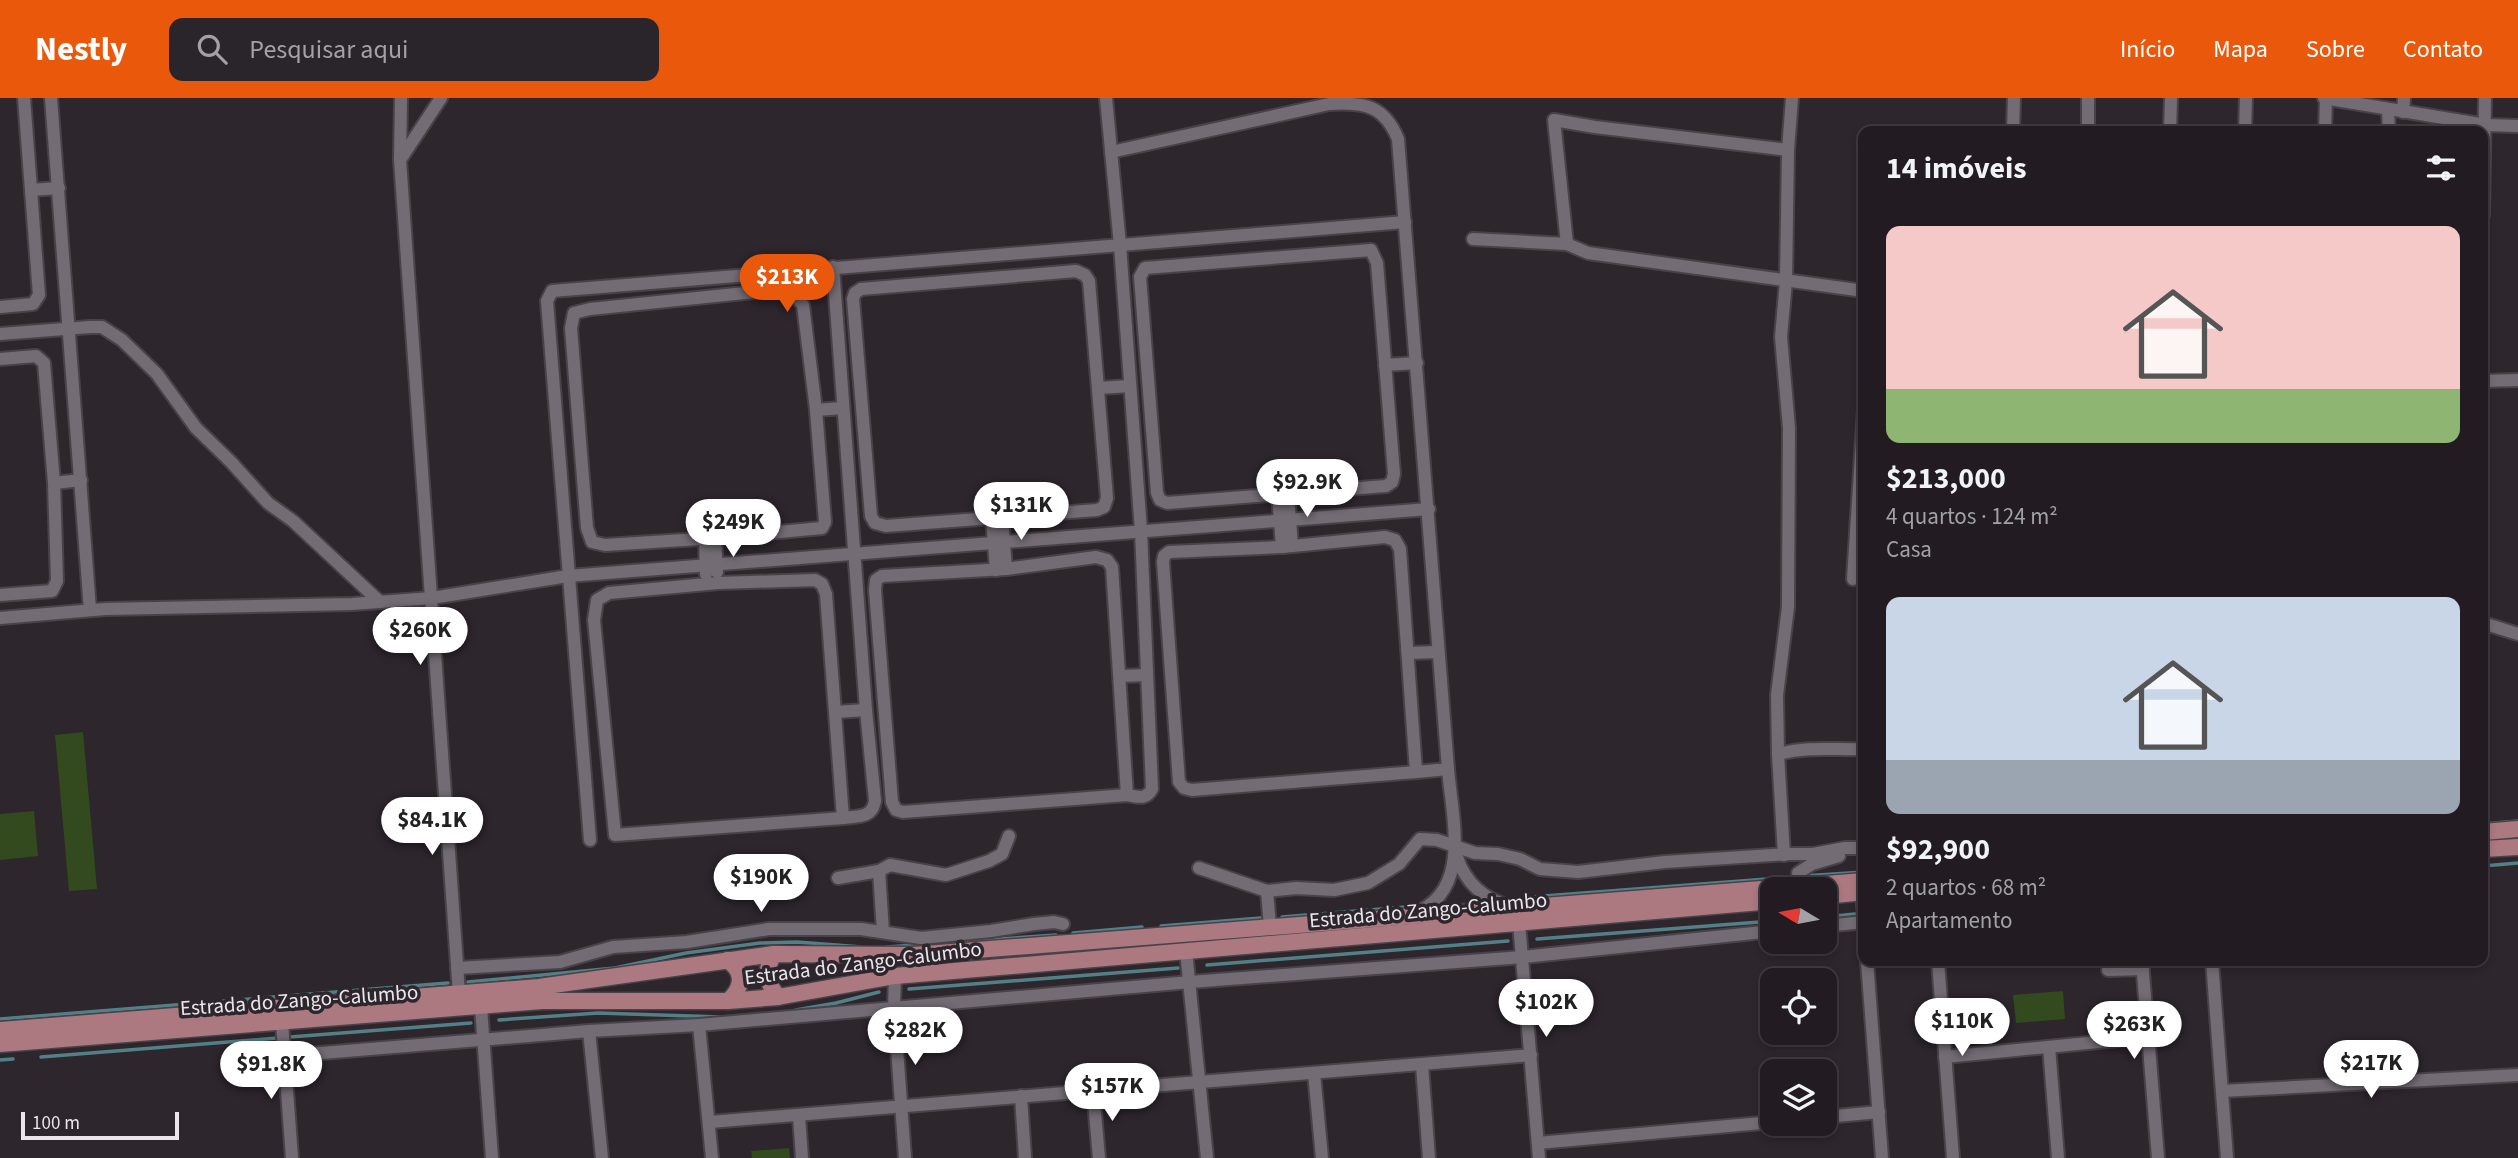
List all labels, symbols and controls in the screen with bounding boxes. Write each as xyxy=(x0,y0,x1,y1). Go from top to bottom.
search box xyxy=(169,18,659,81)
text: Nestly xyxy=(35,26,127,73)
icon: search xyxy=(193,30,231,68)
text: Pesquisar aqui xyxy=(249,31,408,68)
text: Início xyxy=(2120,32,2175,67)
text: Mapa xyxy=(2213,32,2268,67)
text: Sobre xyxy=(2306,32,2365,67)
text: Contato xyxy=(2403,32,2483,67)
text: 14 imóveis xyxy=(1886,147,2027,190)
icon: filters xyxy=(2422,149,2460,187)
pin: $213K xyxy=(738,254,836,314)
text: $213K xyxy=(756,260,818,293)
icon: home xyxy=(2110,271,2236,397)
text: $213,000 xyxy=(1886,457,2006,500)
pin: $92.9K xyxy=(1250,460,1364,519)
text: $92.9K xyxy=(1272,465,1342,498)
pin: $131K xyxy=(972,482,1070,542)
text: $131K xyxy=(990,488,1052,521)
pin: $249K xyxy=(684,500,782,559)
text: 4 quartos · 124 m² xyxy=(1886,500,2058,533)
text: $249K xyxy=(702,505,764,538)
text: Casa xyxy=(1886,533,1932,566)
pin: $260K xyxy=(371,608,469,667)
text: $260K xyxy=(389,613,451,646)
icon: home xyxy=(2110,642,2236,768)
pin: $84.1K xyxy=(375,798,489,857)
text: $84.1K xyxy=(397,803,467,836)
text: $92,900 xyxy=(1886,828,1990,871)
pin: $190K xyxy=(712,854,810,914)
text: $190K xyxy=(730,860,792,893)
text: 2 quartos · 68 m² xyxy=(1886,871,2046,904)
north arrow xyxy=(1760,877,1838,954)
map controls xyxy=(1760,877,1837,1136)
street label: Estrada do Zango-Calumbo xyxy=(1308,885,1548,935)
text: Apartamento xyxy=(1886,904,2012,937)
street label: Estrada do Zango-Calumbo xyxy=(743,934,983,992)
button: locate xyxy=(1760,968,1837,1045)
street label: Estrada do Zango-Calumbo xyxy=(179,977,419,1023)
pin: $102K xyxy=(1497,979,1595,1039)
text: $102K xyxy=(1515,985,1577,1018)
pin: $110K xyxy=(1913,998,2011,1058)
pin: $263K xyxy=(2085,1002,2183,1061)
text: $110K xyxy=(1931,1004,1993,1037)
pin: $282K xyxy=(866,1007,964,1067)
text: $263K xyxy=(2103,1007,2165,1040)
text: $282K xyxy=(884,1013,946,1046)
pin: $217K xyxy=(2322,1040,2420,1100)
pin: $91.8K xyxy=(214,1042,328,1101)
text: $217K xyxy=(2340,1046,2402,1079)
text: $91.8K xyxy=(236,1047,306,1080)
button: layers xyxy=(1760,1059,1837,1136)
pin: $157K xyxy=(1063,1063,1161,1123)
text: $157K xyxy=(1081,1069,1143,1102)
scale bar xyxy=(21,1109,178,1141)
text: 100 m xyxy=(32,1110,80,1137)

